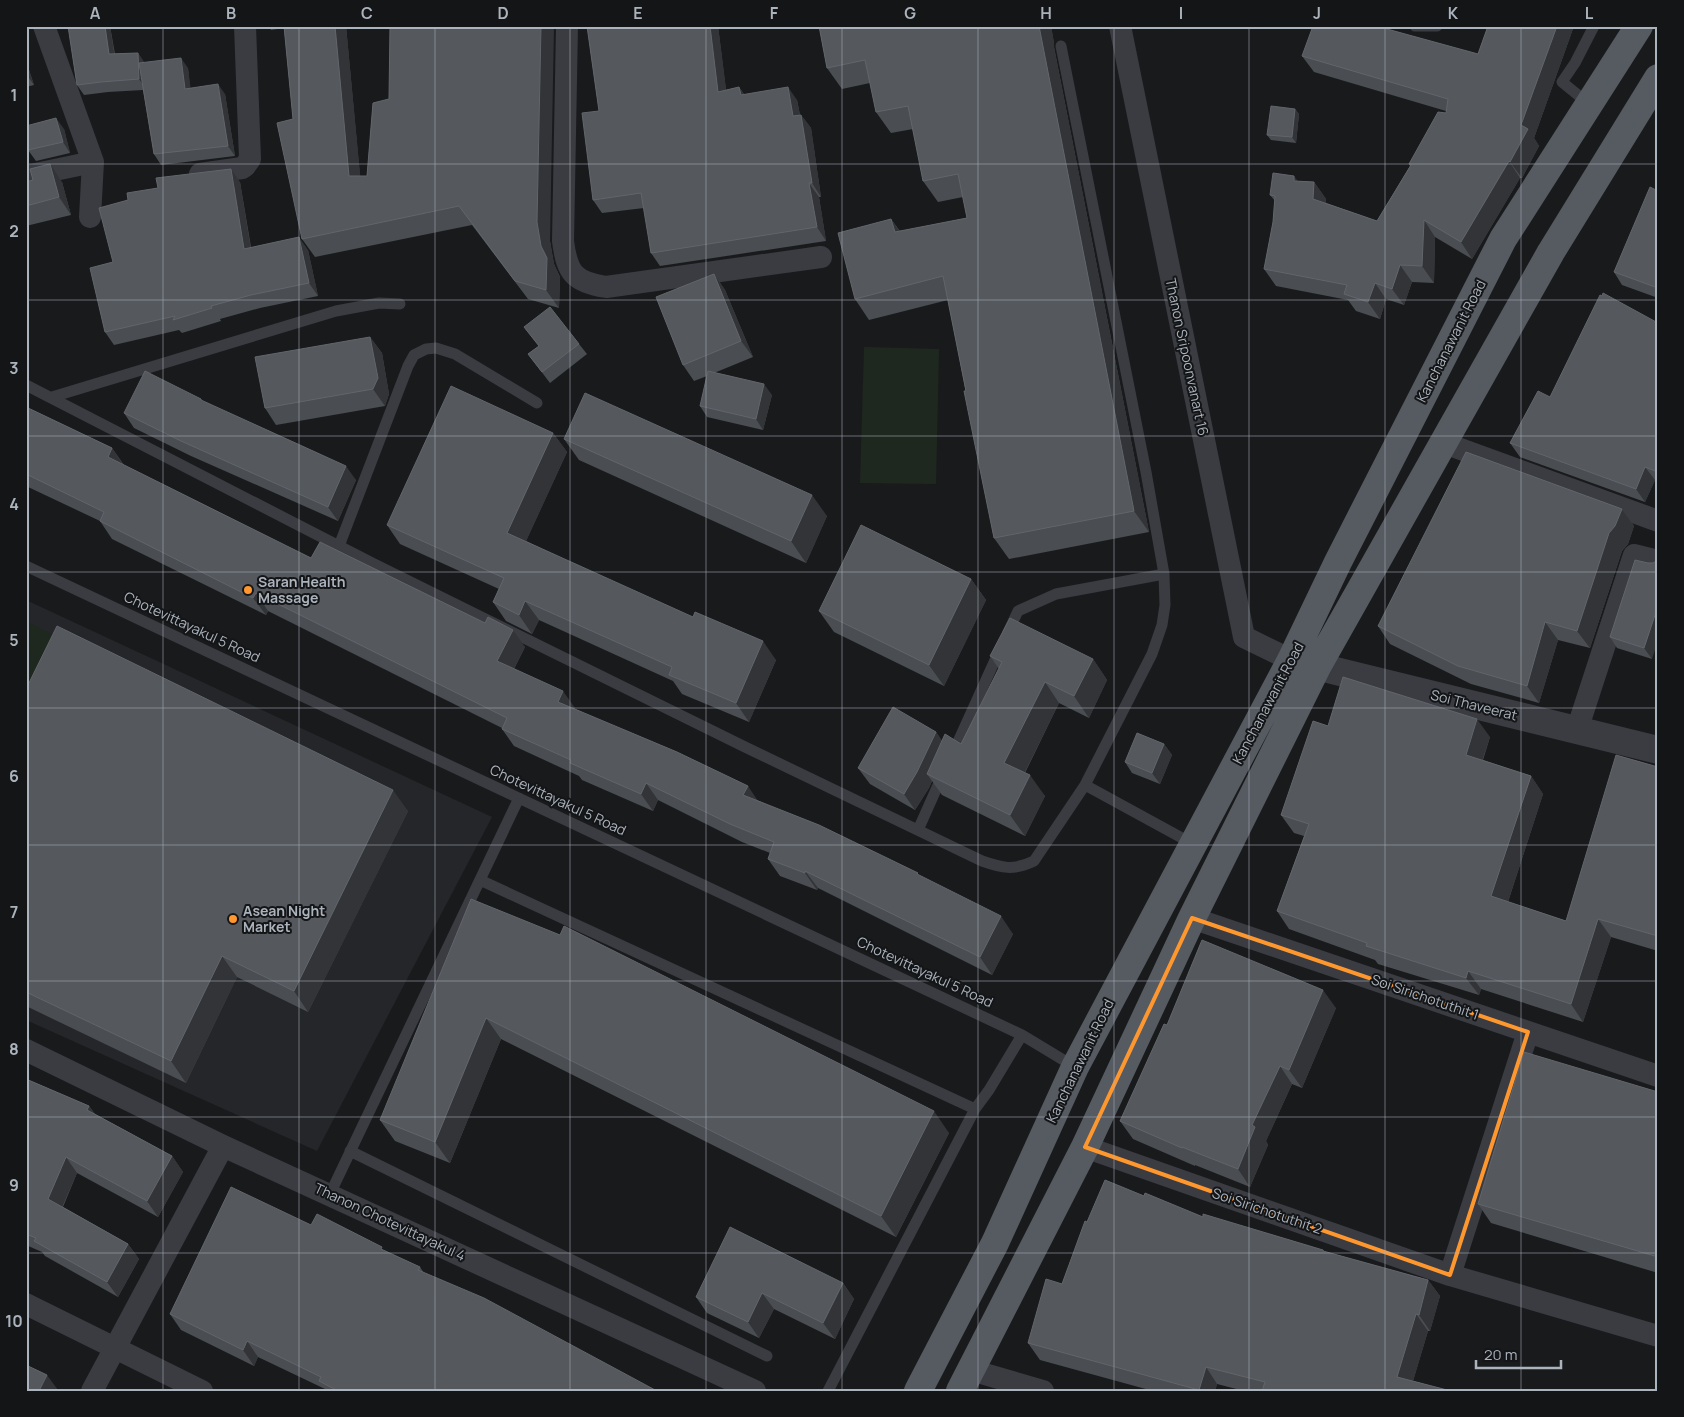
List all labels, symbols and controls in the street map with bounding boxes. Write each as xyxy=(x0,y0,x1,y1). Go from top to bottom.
text: A xyxy=(90,2,101,24)
text: B xyxy=(226,2,236,24)
text: C xyxy=(361,2,373,24)
text: D xyxy=(497,2,509,24)
text: E xyxy=(633,2,643,24)
text: F xyxy=(770,2,779,24)
text: G xyxy=(904,2,916,24)
text: H xyxy=(1040,2,1052,24)
text: I xyxy=(1179,2,1183,24)
text: J xyxy=(1313,2,1321,24)
text: K xyxy=(1448,2,1459,24)
text: L xyxy=(1585,2,1594,24)
text: 1 xyxy=(10,84,18,106)
text: 2 xyxy=(9,220,19,242)
street label: Thanon Sripoonvanart 16 xyxy=(1162,276,1213,437)
street label: Kanchanawanit Road xyxy=(1411,276,1490,405)
text: 3 xyxy=(9,357,19,379)
text: 4 xyxy=(9,493,19,515)
place label: Saran Health Massage xyxy=(258,572,346,607)
marker: Saran Health Massage xyxy=(242,584,254,596)
street label: Chotevittayakul 5 Road xyxy=(121,587,263,666)
text: 5 xyxy=(9,629,19,651)
street label: Kanchanawanit Road xyxy=(1227,639,1308,767)
street label: Soi Thaveerat xyxy=(1429,685,1520,725)
street label: Chotevittayakul 5 Road xyxy=(487,760,629,839)
text: 6 xyxy=(9,765,19,787)
text: 7 xyxy=(10,901,18,923)
place label: Asean Night Market xyxy=(243,901,325,936)
marker: Asean Night Market xyxy=(227,913,239,925)
street label: Chotevittayakul 5 Road xyxy=(854,932,996,1011)
street label: Soi Sirichotuthit 1 xyxy=(1369,969,1481,1024)
street label: Kanchanawanit Road xyxy=(1041,996,1118,1126)
text: 8 xyxy=(9,1038,19,1060)
text: 9 xyxy=(9,1174,19,1196)
street label: Thanon Chotevittayakul 4 xyxy=(312,1178,469,1265)
street label: Soi Sirichotuthit 2 xyxy=(1210,1183,1325,1238)
text: 10 xyxy=(5,1310,23,1332)
scale bar xyxy=(1476,1337,1562,1369)
text: 20 m xyxy=(1484,1344,1517,1365)

